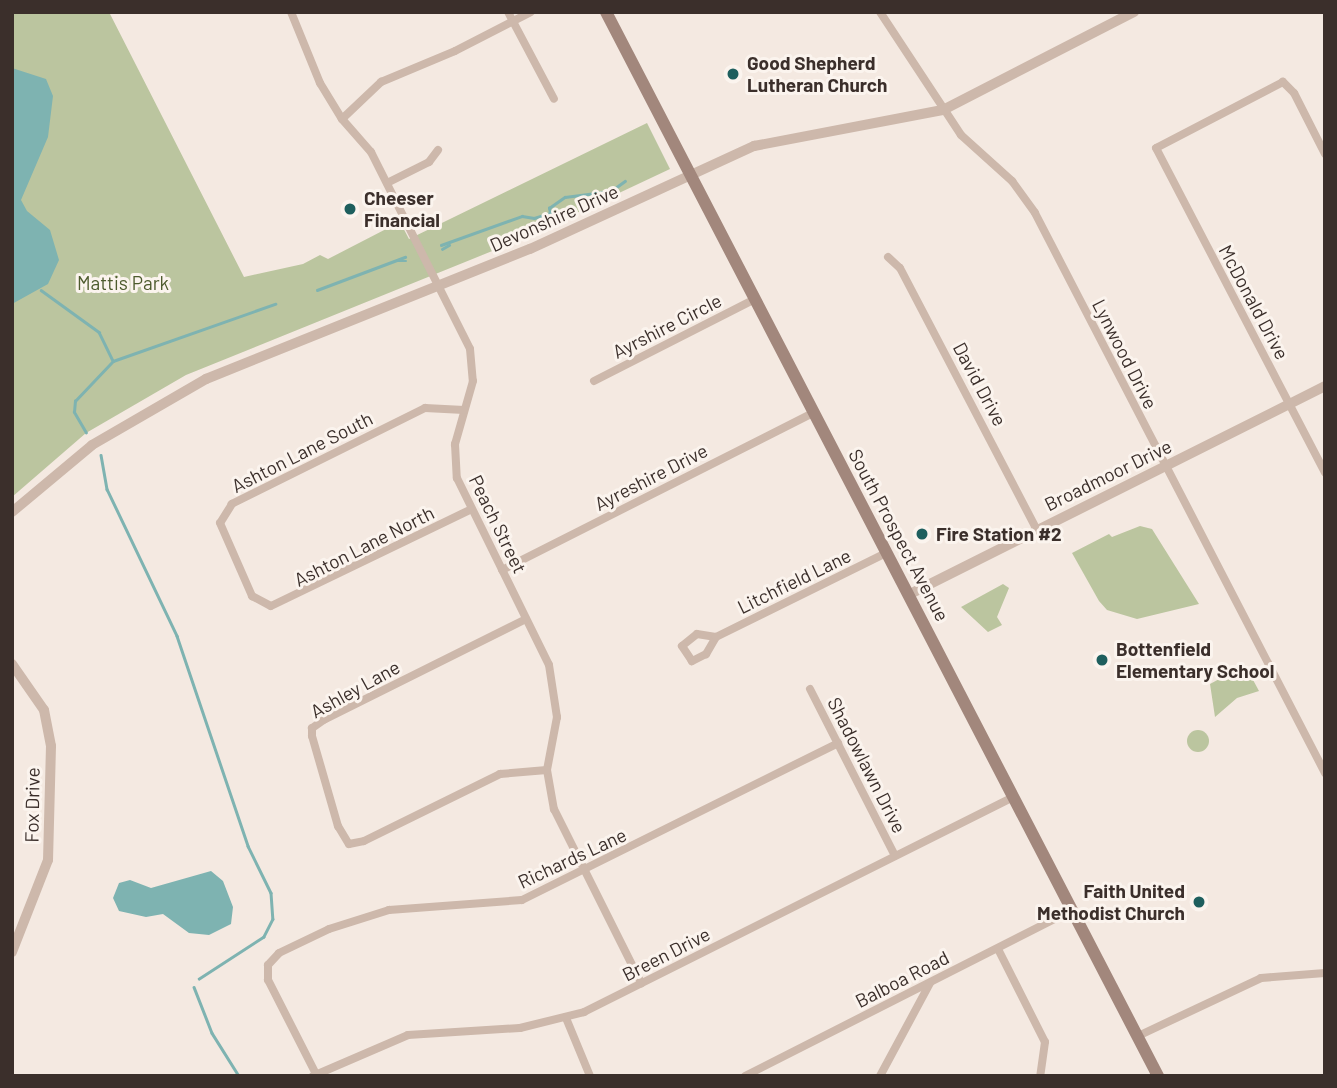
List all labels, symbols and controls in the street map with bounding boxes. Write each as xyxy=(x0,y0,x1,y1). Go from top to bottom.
place label: Good Shepherd Lutheran Church xyxy=(747,52,887,96)
marker: Good Shepherd Lutheran Church xyxy=(725,66,741,82)
street label: Devonshire Drive xyxy=(486,179,622,257)
place label: Cheeser Financial xyxy=(364,187,440,231)
marker: Cheeser Financial xyxy=(342,201,358,217)
street label: McDonald Drive xyxy=(1214,241,1294,363)
park label: Mattis Park xyxy=(77,272,169,294)
street label: Ayrshire Circle xyxy=(609,289,725,363)
street label: Lynwood Drive xyxy=(1088,295,1162,413)
street label: David Drive xyxy=(948,338,1012,430)
street label: Ashton Lane South xyxy=(228,407,376,497)
street label: Broadmoor Drive xyxy=(1041,434,1175,516)
street label: Ayreshire Drive xyxy=(591,439,711,515)
street label: South Prospect Avenue xyxy=(844,445,954,625)
street label: Peach Street xyxy=(464,471,532,577)
street label: Ashton Lane North xyxy=(290,501,438,591)
place label: Fire Station #2 xyxy=(936,523,1062,545)
marker: Fire Station #2 xyxy=(914,526,930,542)
street label: Litchfield Lane xyxy=(734,544,854,618)
place label: Bottenfield Elementary School xyxy=(1116,638,1274,682)
marker: Bottenfield Elementary School xyxy=(1094,652,1110,668)
street label: Ashley Lane xyxy=(306,655,404,723)
street label: Shadowlawn Drive xyxy=(823,693,911,837)
street label: Fox Drive xyxy=(20,767,44,843)
street label: Richards Lane xyxy=(514,823,630,893)
place label: Faith United Methodist Church xyxy=(1037,880,1185,924)
marker: Faith United Methodist Church xyxy=(1191,894,1207,910)
street label: Breen Drive xyxy=(618,922,714,986)
street label: Balboa Road xyxy=(851,946,953,1012)

